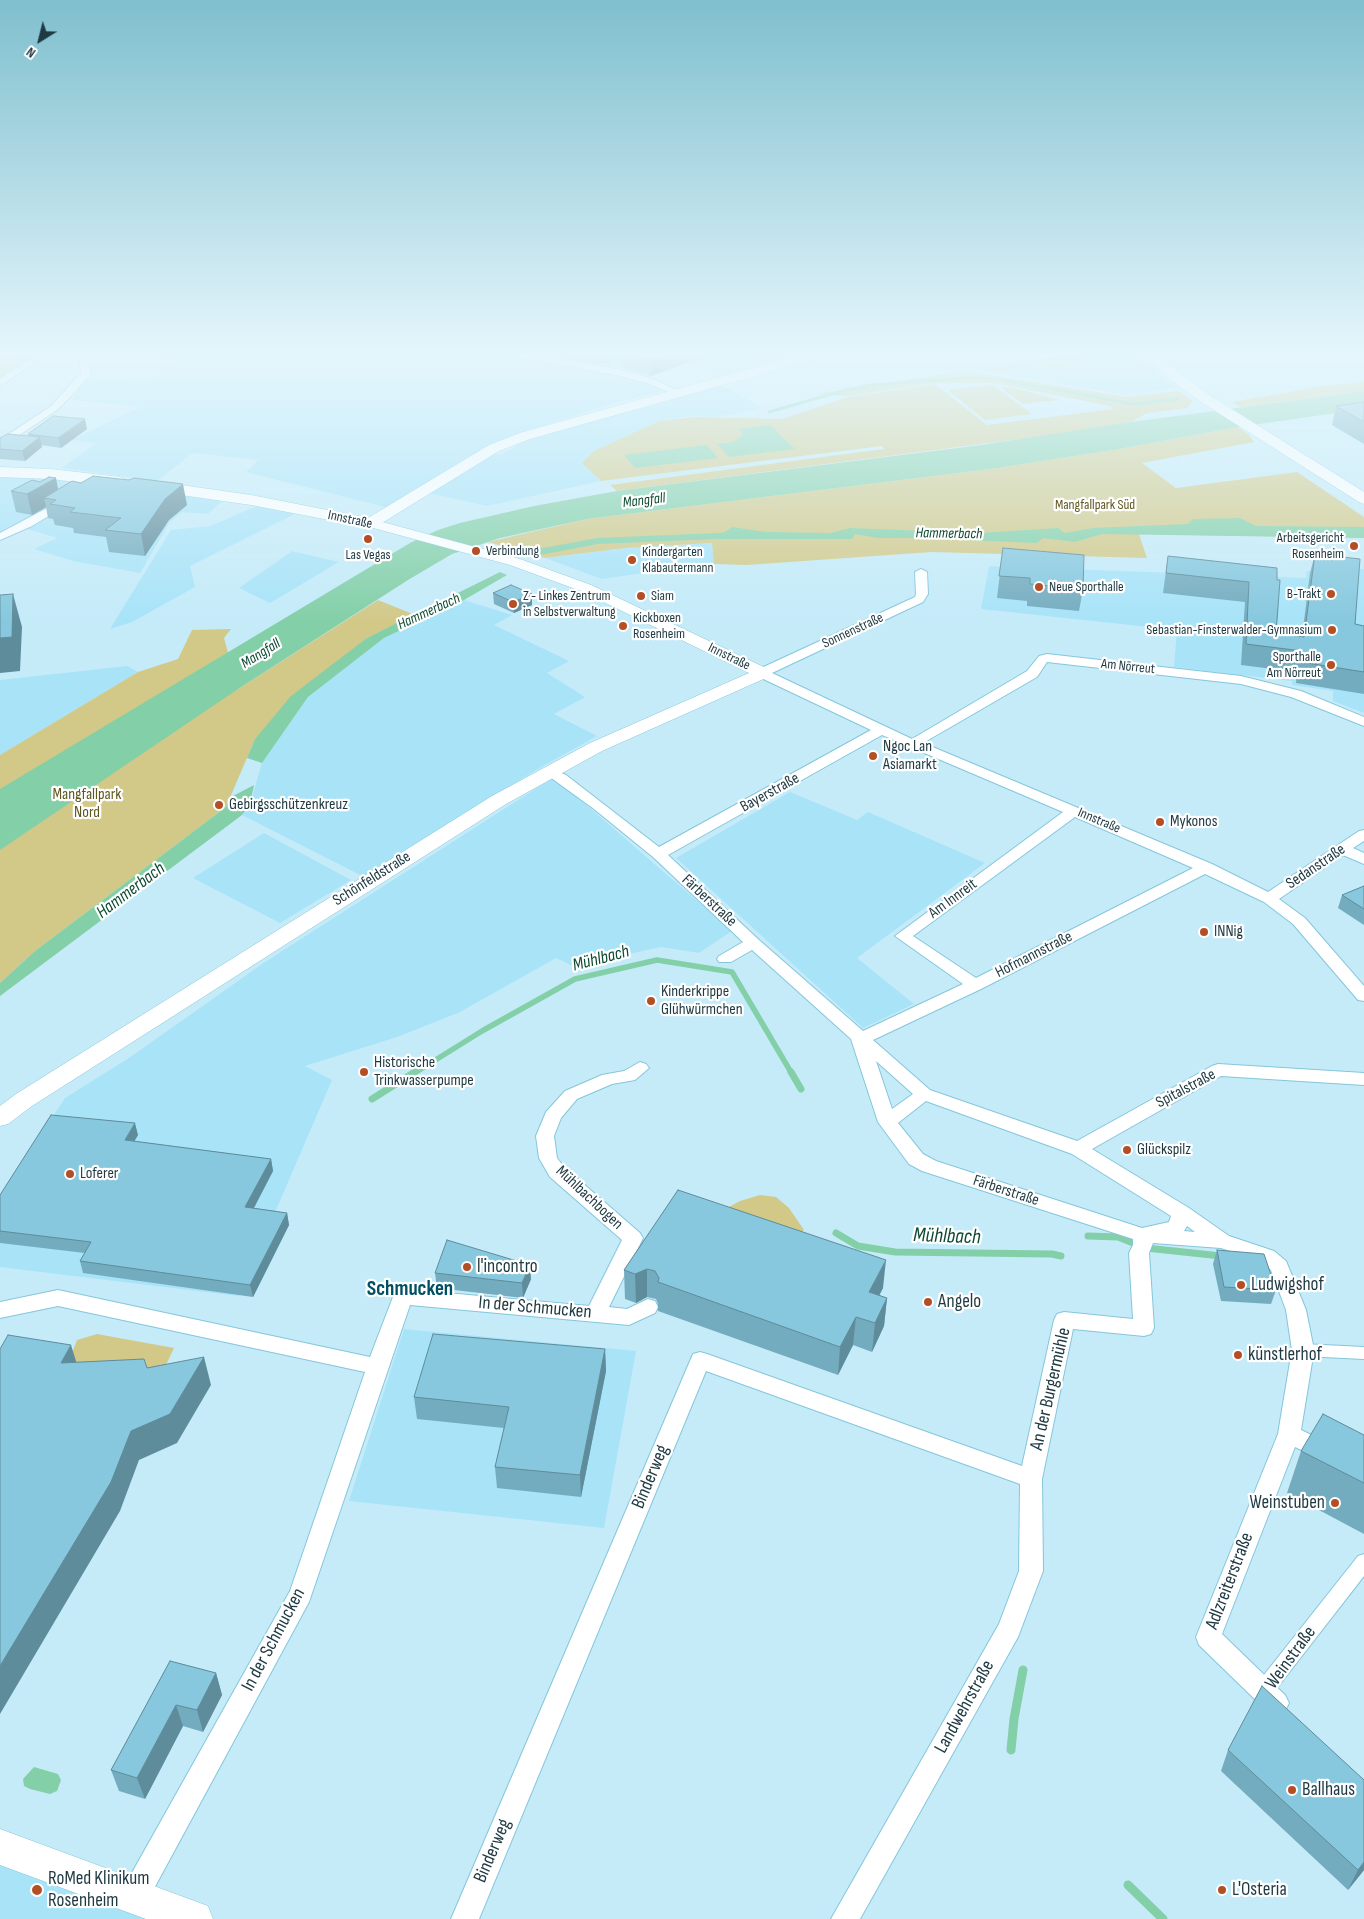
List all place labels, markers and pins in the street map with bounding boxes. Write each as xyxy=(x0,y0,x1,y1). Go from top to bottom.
place label: Arbeitsgericht Rosenheim xyxy=(1277,530,1344,562)
marker: Las Vegas xyxy=(362,533,374,545)
marker: Arbeitsgericht Rosenheim xyxy=(1348,540,1360,552)
place label: Verbindung xyxy=(486,543,539,559)
place label: Kindergarten Klabautermann xyxy=(642,544,714,576)
marker: Verbindung xyxy=(470,545,482,557)
place label: Las Vegas xyxy=(345,547,391,563)
marker: Kindergarten Klabautermann xyxy=(626,554,638,566)
place label: Neue Sporthalle xyxy=(1049,579,1124,595)
marker: Neue Sporthalle xyxy=(1033,581,1045,593)
place label: B-Trakt xyxy=(1287,586,1321,602)
place label: Z - Linkes Zentrum in Selbstverwaltung xyxy=(523,588,616,620)
place label: Siam xyxy=(651,588,674,604)
marker: B-Trakt xyxy=(1325,588,1337,600)
marker: Siam xyxy=(635,590,647,602)
marker: Z - Linkes Zentrum in Selbstverwaltung xyxy=(507,598,519,610)
place label: Kickboxen Rosenheim xyxy=(633,610,685,642)
marker: Kickboxen Rosenheim xyxy=(617,620,629,632)
place label: Sebastian-Finsterwalder-Gymnasium xyxy=(1146,622,1322,638)
marker: Sebastian-Finsterwalder-Gymnasium xyxy=(1326,624,1338,636)
place label: Sporthalle Am Nörreut xyxy=(1267,649,1321,682)
marker: Sporthalle Am Nörreut xyxy=(1325,659,1337,671)
place label: Ngoc Lan Asiamarkt xyxy=(883,737,937,775)
marker: Ngoc Lan Asiamarkt xyxy=(867,750,879,762)
place label: Gebirgsschützenkreuz xyxy=(229,795,348,815)
marker: Gebirgsschützenkreuz xyxy=(213,799,225,811)
place label: Mykonos xyxy=(1170,812,1217,832)
marker: Mykonos xyxy=(1154,816,1166,828)
place label: INNig xyxy=(1214,922,1243,942)
marker: INNig xyxy=(1198,926,1210,938)
place label: Kinderkrippe Glühwürmchen xyxy=(661,982,743,1020)
marker: Kinderkrippe Glühwürmchen xyxy=(645,995,657,1007)
place label: Historische Trinkwasserpumpe xyxy=(374,1053,474,1091)
marker: Historische Trinkwasserpumpe xyxy=(358,1066,370,1078)
place label: Glückspilz xyxy=(1137,1140,1191,1160)
marker: Glückspilz xyxy=(1121,1144,1133,1156)
place label: Loferer xyxy=(80,1164,118,1184)
marker: Loferer xyxy=(64,1168,76,1180)
place label: l'incontro xyxy=(477,1256,538,1278)
marker: l'incontro xyxy=(461,1261,473,1273)
place label: Ludwigshof xyxy=(1251,1274,1324,1296)
marker: Ludwigshof xyxy=(1235,1279,1247,1291)
place label: Angelo xyxy=(938,1291,981,1313)
marker: Angelo xyxy=(922,1296,934,1308)
place label: künstlerhof xyxy=(1248,1344,1322,1366)
marker: künstlerhof xyxy=(1232,1349,1244,1361)
place label: Weinstuben xyxy=(1249,1492,1325,1514)
marker: Weinstuben xyxy=(1329,1497,1341,1509)
place label: Ballhaus xyxy=(1302,1779,1355,1801)
marker: Ballhaus xyxy=(1286,1784,1298,1796)
place label: RoMed Klinikum Rosenheim xyxy=(48,1868,149,1912)
place label: L'Osteria xyxy=(1232,1879,1287,1901)
marker: RoMed Klinikum Rosenheim xyxy=(30,1883,44,1897)
marker: L'Osteria xyxy=(1216,1884,1228,1896)

